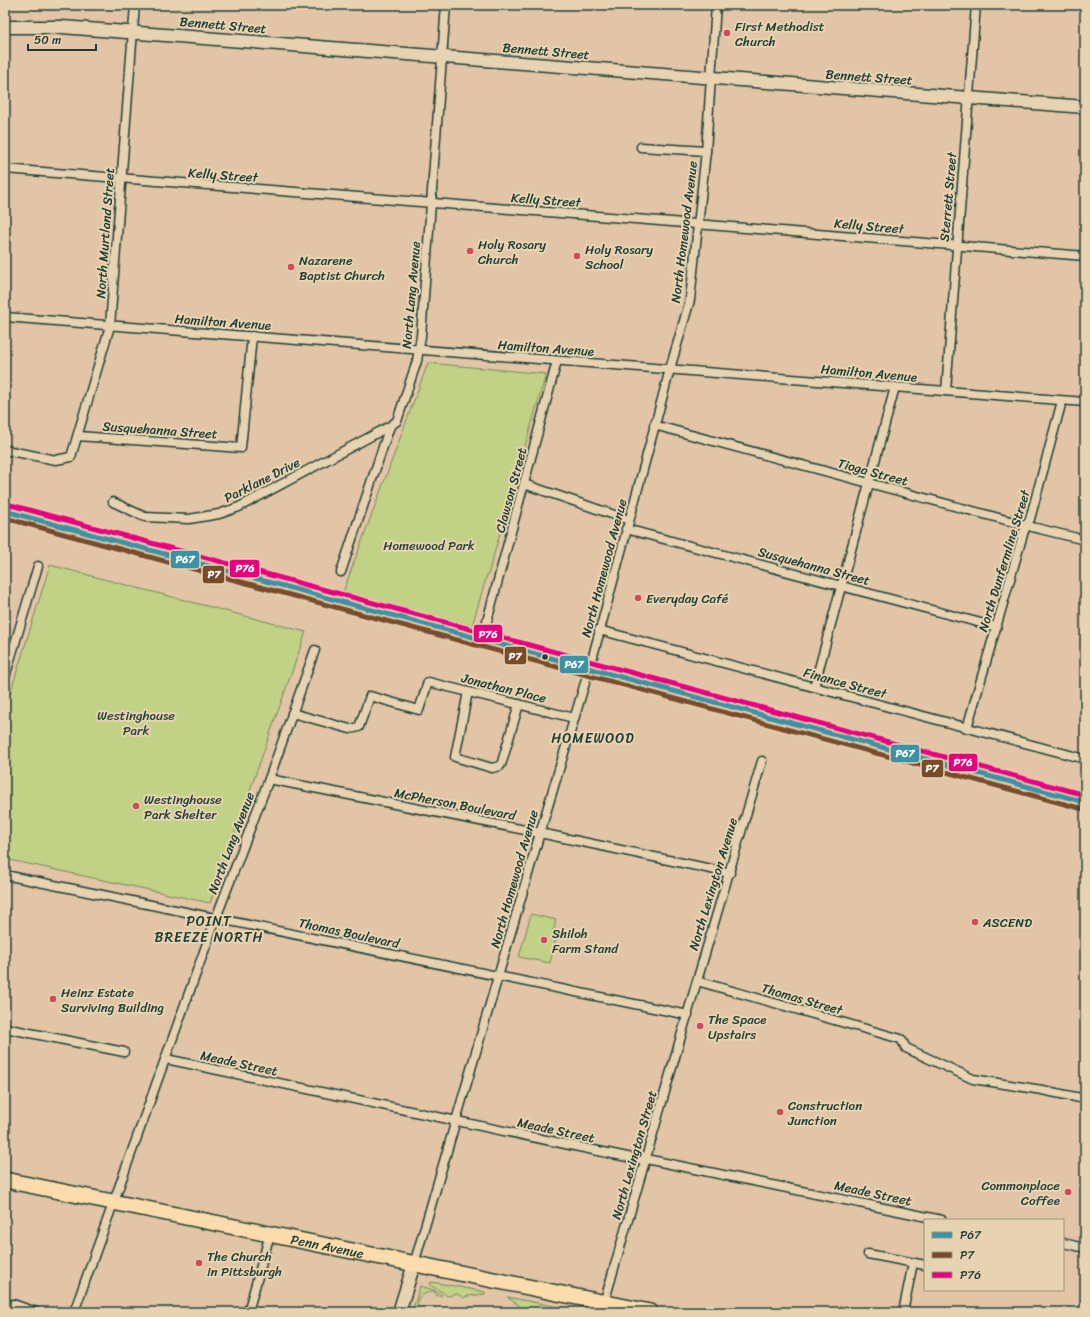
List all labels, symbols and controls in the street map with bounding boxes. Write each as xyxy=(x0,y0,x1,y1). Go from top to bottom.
street label: Bennett Street xyxy=(179,10,268,40)
place label: First Methodist Church xyxy=(735,15,825,53)
scale bar xyxy=(28,26,96,52)
marker: First Methodist Church xyxy=(722,28,732,38)
text: 50 m xyxy=(34,29,61,51)
street label: Bennett Street xyxy=(502,36,591,66)
street label: Bennett Street xyxy=(825,62,914,92)
street label: Sterrett Street xyxy=(933,151,963,243)
street label: North Homewood Avenue xyxy=(664,159,704,304)
street label: Kelly Street xyxy=(187,161,259,189)
street label: North Murtland Street xyxy=(89,166,121,299)
street label: Kelly Street xyxy=(510,186,582,214)
street label: Kelly Street xyxy=(833,212,906,241)
place label: Holy Rosary Church xyxy=(478,233,546,271)
place label: Holy Rosary School xyxy=(585,238,653,276)
street label: North Lang Avenue xyxy=(395,240,427,350)
marker: Holy Rosary Church xyxy=(465,246,475,256)
place label: Nazarene Baptist Church xyxy=(299,249,385,287)
marker: Holy Rosary School xyxy=(572,251,582,261)
marker: Nazarene Baptist Church xyxy=(286,262,296,272)
street label: Hamilton Avenue xyxy=(174,307,272,337)
street label: Hamilton Avenue xyxy=(497,333,595,363)
street label: Hamilton Avenue xyxy=(820,357,918,389)
street label: Susquehanna Street xyxy=(102,415,219,446)
street label: Clawson Street xyxy=(489,444,534,535)
street label: Parklane Drive xyxy=(220,451,304,509)
street label: Tioga Street xyxy=(835,452,911,493)
street label: North Dunfermline Street xyxy=(971,486,1037,635)
street label: North Homewood Avenue xyxy=(574,496,634,640)
park label: Homewood Park xyxy=(383,534,475,557)
street label: Susquehanna Street xyxy=(755,540,873,592)
line badge: P67 xyxy=(170,550,200,569)
text: P67 xyxy=(175,550,196,569)
line badge: P76 xyxy=(229,559,260,578)
text: P76 xyxy=(235,559,255,578)
line badge: P7 xyxy=(202,565,225,584)
text: P7 xyxy=(208,565,222,584)
place label: Everyday Café xyxy=(646,587,729,610)
marker: Everyday Café xyxy=(633,593,643,603)
line badge: P76 xyxy=(473,624,503,643)
text: P76 xyxy=(478,625,498,644)
line badge: P7 xyxy=(504,646,527,665)
text: P7 xyxy=(509,647,523,666)
unlabelled marker xyxy=(540,652,550,662)
line badge: P67 xyxy=(559,655,589,674)
text: P67 xyxy=(564,655,585,674)
street label: Finance Street xyxy=(801,661,890,705)
street label: Jonathan Place xyxy=(458,666,549,710)
park label: Westinghouse Park xyxy=(97,704,175,742)
district label: HOMEWOOD xyxy=(551,726,635,751)
line badge: P67 xyxy=(890,744,920,763)
text: P67 xyxy=(895,744,916,763)
line badge: P76 xyxy=(948,753,978,772)
text: P76 xyxy=(953,753,973,772)
line badge: P7 xyxy=(921,759,944,778)
text: P7 xyxy=(926,759,940,778)
street label: McPherson Boulevard xyxy=(392,781,519,827)
place label: Westinghouse Park Shelter xyxy=(144,788,222,826)
street label: North Lang Avenue xyxy=(201,788,261,897)
marker: Westinghouse Park Shelter xyxy=(131,801,141,811)
street label: North Homewood Avenue xyxy=(483,807,545,951)
street label: North Lexington Avenue xyxy=(682,814,744,953)
district label: POINT BREEZE NORTH xyxy=(155,909,263,950)
street label: Thomas Boulevard xyxy=(296,911,403,955)
place label: ASCEND xyxy=(982,911,1032,934)
marker: ASCEND xyxy=(970,917,980,927)
place label: Shiloh Farm Stand xyxy=(552,922,619,960)
marker: Shiloh Farm Stand xyxy=(539,935,549,945)
street label: Thomas Street xyxy=(759,976,846,1022)
place label: Heinz Estate Surviving Building xyxy=(61,981,165,1019)
marker: Heinz Estate Surviving Building xyxy=(48,994,58,1004)
place label: The Space Upstairs xyxy=(708,1008,766,1046)
marker: The Space Upstairs xyxy=(695,1021,705,1031)
street label: Meade Street xyxy=(198,1044,280,1082)
street label: North Lexington Street xyxy=(605,1087,664,1222)
place label: Construction Junction xyxy=(787,1094,862,1132)
marker: Construction Junction xyxy=(775,1107,785,1117)
street label: Meade Street xyxy=(515,1111,597,1149)
street label: Meade Street xyxy=(832,1174,914,1212)
place label: Commonplace Coffee xyxy=(981,1174,1060,1212)
marker: Commonplace Coffee xyxy=(1063,1187,1073,1197)
legend xyxy=(924,1219,1064,1291)
text: P67 xyxy=(960,1224,982,1246)
street label: Penn Avenue xyxy=(289,1227,366,1265)
text: P7 xyxy=(960,1244,975,1266)
place label: The Church in Pittsburgh xyxy=(207,1245,282,1283)
marker: The Church in Pittsburgh xyxy=(194,1258,204,1268)
text: P76 xyxy=(960,1264,981,1286)

